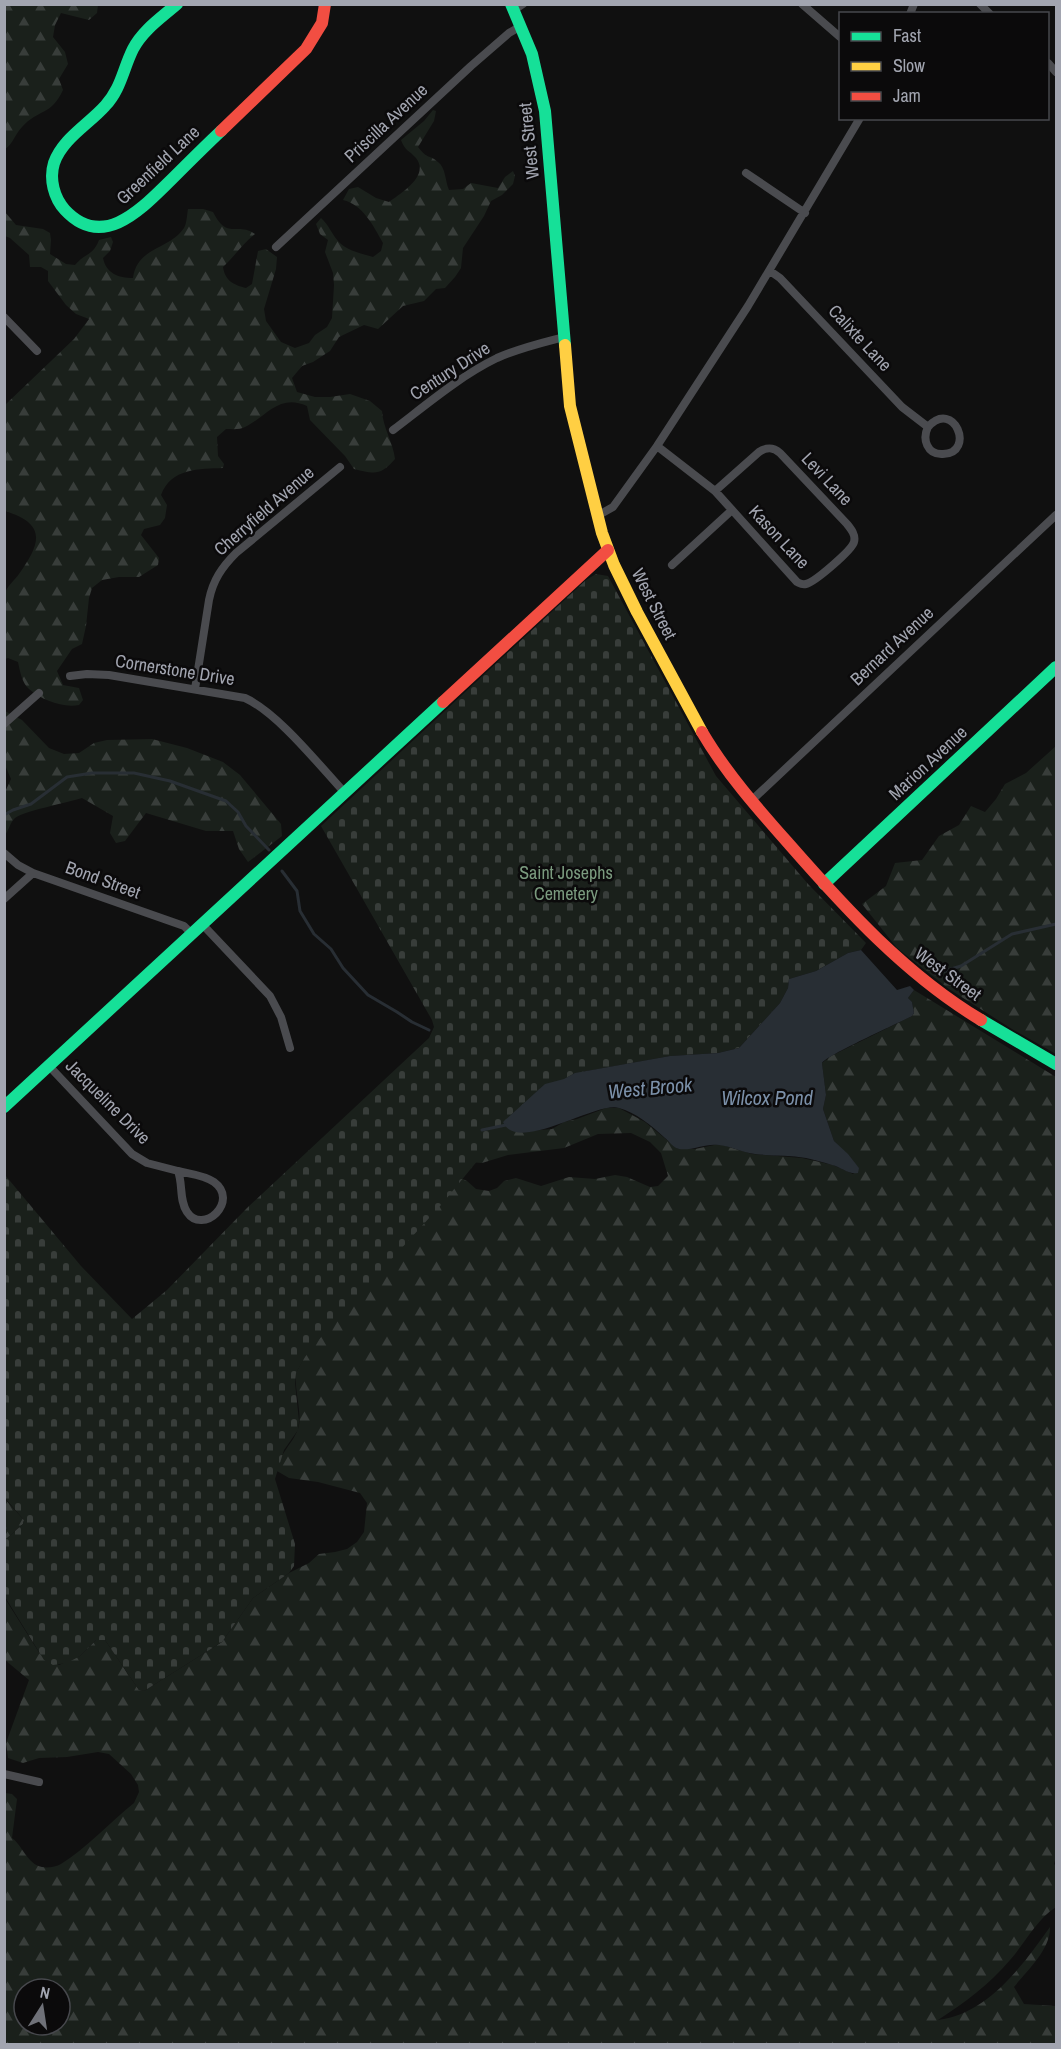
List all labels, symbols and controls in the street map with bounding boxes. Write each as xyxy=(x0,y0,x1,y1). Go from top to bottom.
legend xyxy=(839,12,1049,120)
text: Fast xyxy=(893,23,921,48)
text: Slow xyxy=(893,53,925,78)
street label: Priscilla Avenue xyxy=(339,77,433,168)
text: Jam xyxy=(893,83,921,108)
street label: West Street xyxy=(512,102,545,181)
street label: Greenfield Lane xyxy=(110,119,205,210)
street label: Calixte Lane xyxy=(823,299,898,376)
street label: Century Drive xyxy=(405,335,495,406)
street label: Levi Lane xyxy=(796,446,859,511)
street label: Cherryfield Avenue xyxy=(208,460,319,561)
street label: Kason Lane xyxy=(743,499,815,574)
street label: West Street xyxy=(626,564,683,644)
street label: Bernard Avenue xyxy=(845,600,939,691)
street label: Cornerstone Drive xyxy=(114,648,237,691)
street label: Marion Avenue xyxy=(883,720,972,806)
street label: Bond Street xyxy=(62,854,144,905)
park label: Saint Josephs Cemetery xyxy=(519,860,613,906)
street label: West Street xyxy=(910,941,987,1006)
street label: Jacqueline Drive xyxy=(60,1054,156,1150)
water label: West Brook xyxy=(607,1070,694,1105)
water label: Wilcox Pond xyxy=(721,1084,814,1111)
north arrow xyxy=(12,1977,72,2037)
text: N xyxy=(38,1981,52,2004)

